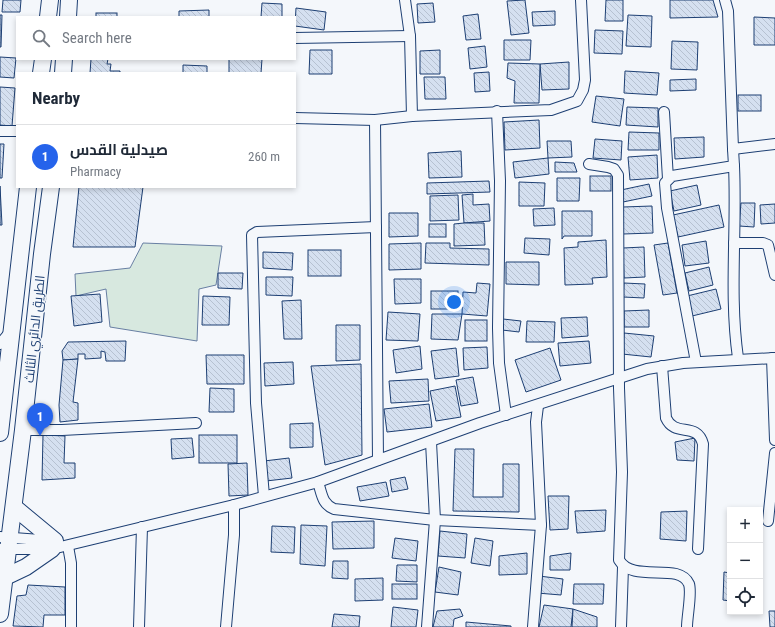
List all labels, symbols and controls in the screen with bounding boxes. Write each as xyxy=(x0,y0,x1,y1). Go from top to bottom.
search box xyxy=(16,16,296,60)
icon: search xyxy=(30,27,52,49)
text: Search here xyxy=(62,29,132,47)
text: Nearby xyxy=(32,88,80,108)
text: صيدلية القدس xyxy=(70,141,168,159)
text: 1 xyxy=(42,149,48,164)
text: 260 m xyxy=(248,149,280,164)
text: Pharmacy xyxy=(70,164,121,179)
street label: الطريق الدائري الثالث xyxy=(21,274,51,384)
your location xyxy=(444,292,464,312)
pin: 1 xyxy=(27,403,53,436)
map controls xyxy=(727,507,763,615)
button: + xyxy=(727,507,763,543)
button: − xyxy=(727,543,763,579)
button: locate xyxy=(727,579,763,615)

